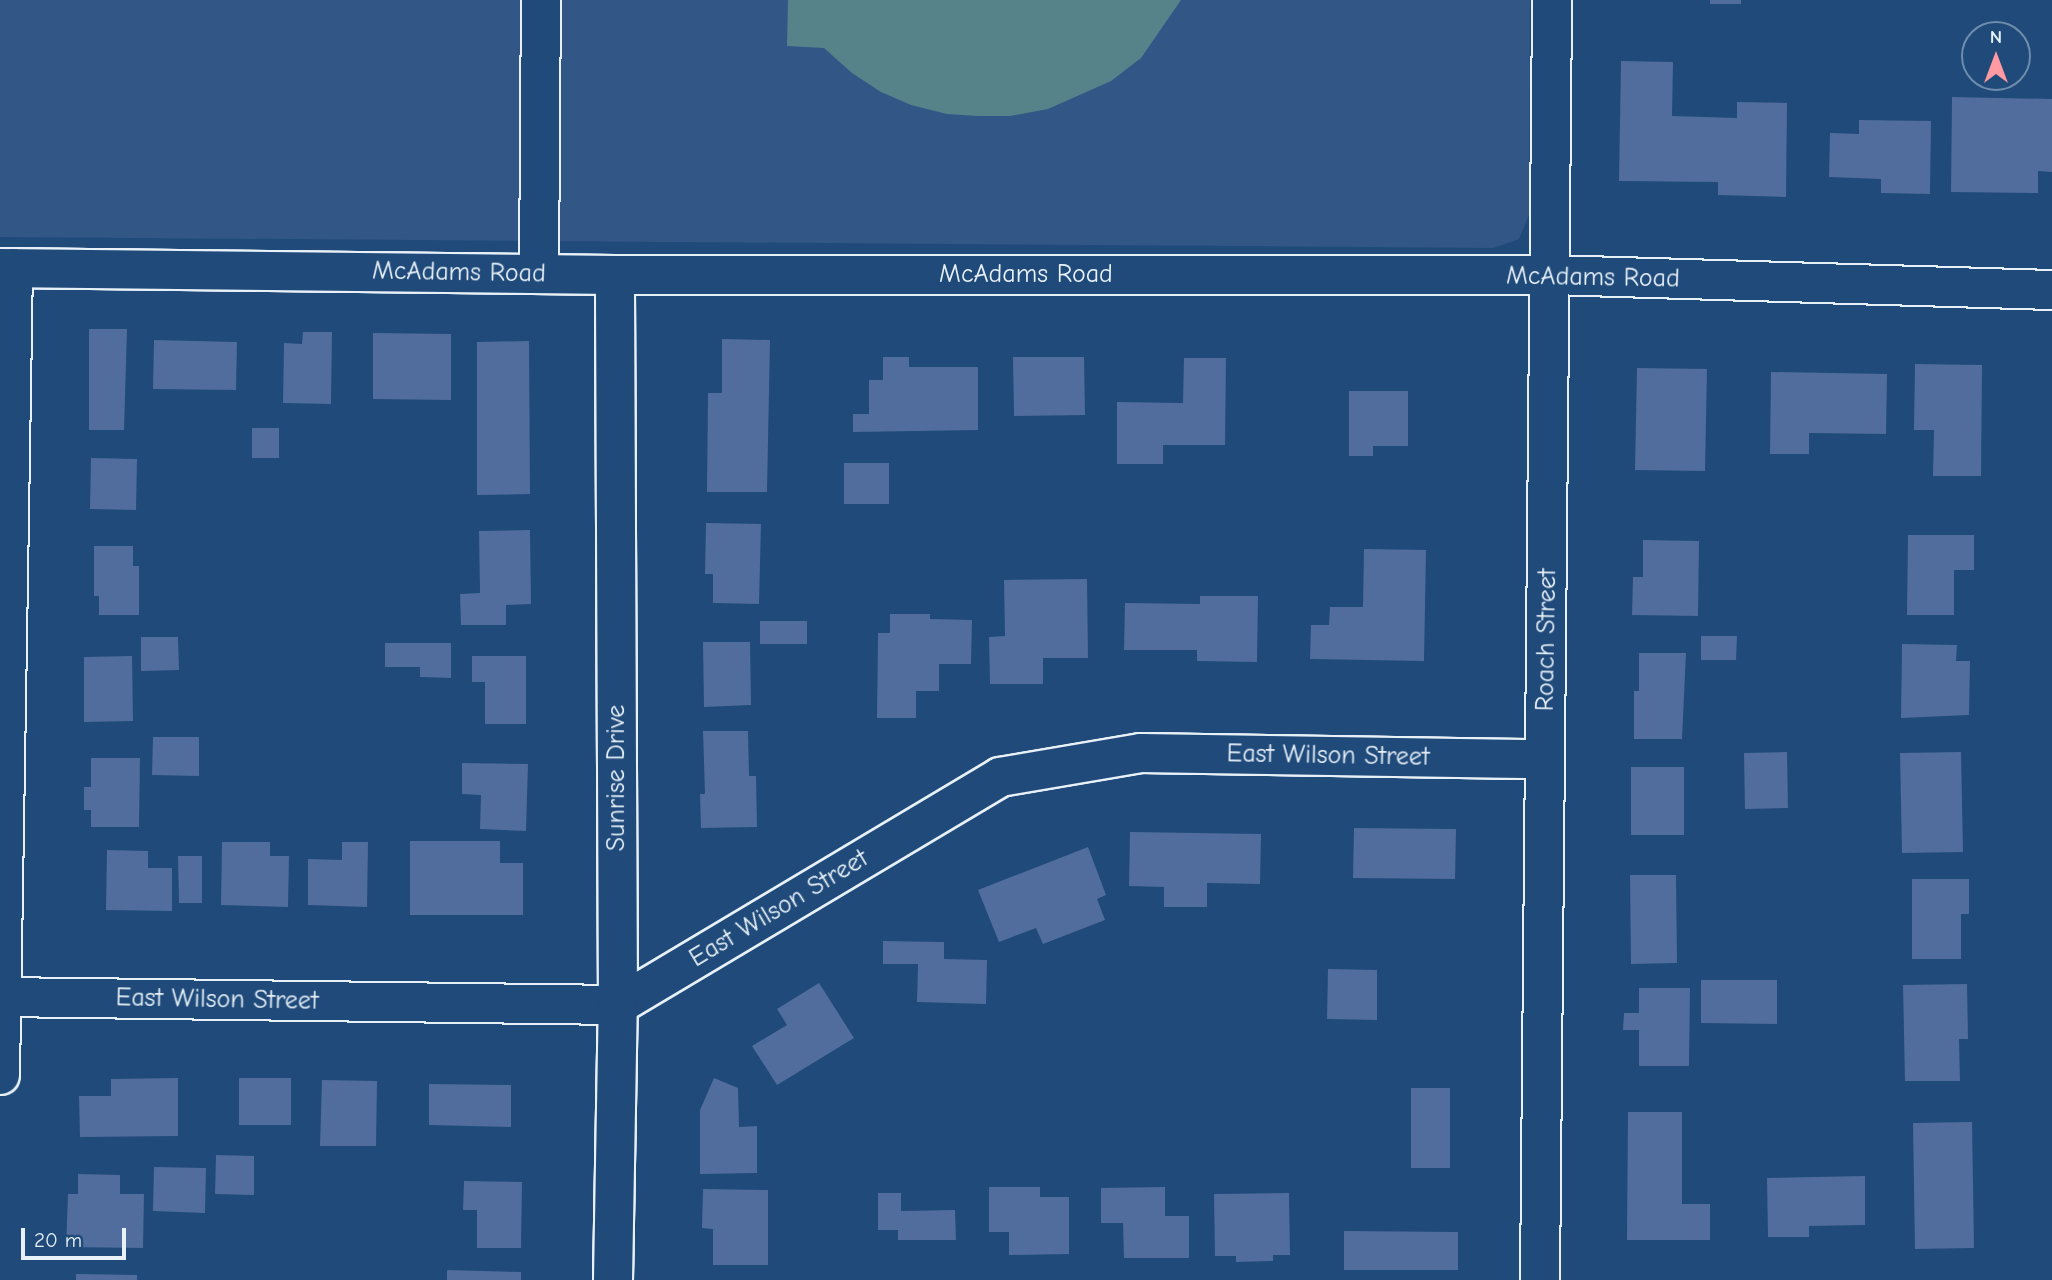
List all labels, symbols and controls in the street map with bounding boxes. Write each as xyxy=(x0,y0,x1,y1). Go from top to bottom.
north arrow xyxy=(1961,21,2031,91)
text: N xyxy=(1990,26,2002,48)
street label: McAdams Road xyxy=(372,256,546,290)
street label: McAdams Road xyxy=(939,259,1113,291)
street label: McAdams Road xyxy=(1506,261,1680,295)
street label: Roach Street xyxy=(1530,568,1564,712)
street label: Sunrise Drive xyxy=(601,705,633,851)
street label: East Wilson Street xyxy=(1226,739,1430,773)
street label: East Wilson Street xyxy=(684,843,874,975)
street label: East Wilson Street xyxy=(115,983,319,1017)
scale bar xyxy=(24,1214,130,1258)
text: 20 m xyxy=(34,1228,82,1252)

